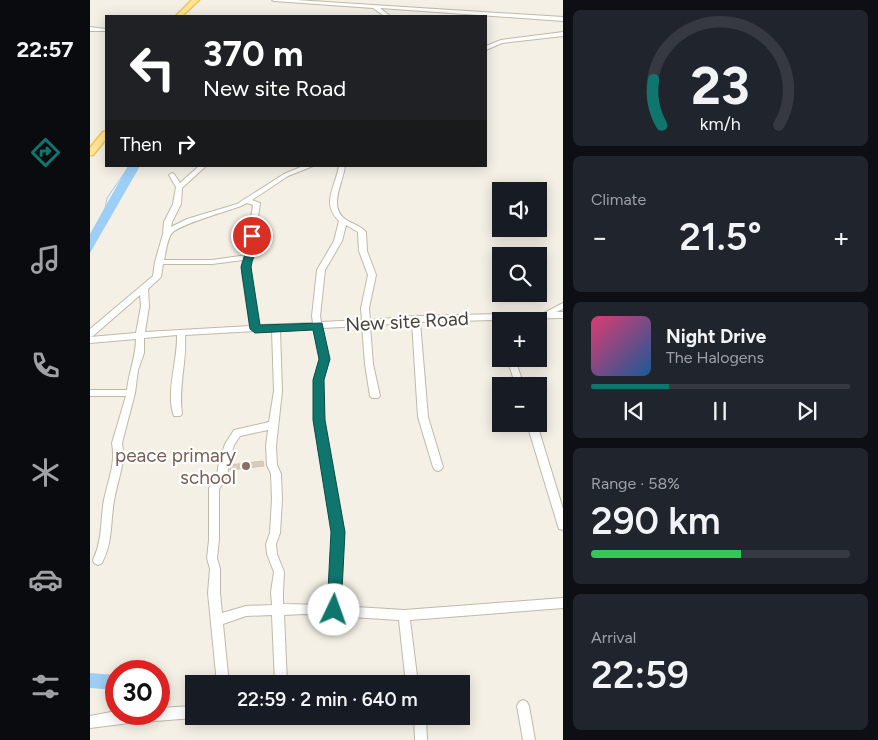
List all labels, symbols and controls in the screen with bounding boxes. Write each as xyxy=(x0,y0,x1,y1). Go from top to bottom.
text: 370 m xyxy=(203,33,303,75)
icon: left xyxy=(120,35,185,100)
text: 22:57 xyxy=(16,36,74,63)
text: 23 xyxy=(691,55,750,117)
text: New site Road xyxy=(203,75,346,102)
text: km/h xyxy=(700,113,741,134)
icon: right xyxy=(172,130,200,158)
text: Then xyxy=(120,133,162,156)
icon: directions xyxy=(28,135,63,170)
map controls xyxy=(492,182,547,432)
button: sound xyxy=(492,182,547,237)
text: Climate xyxy=(591,190,646,209)
text: 21.5° xyxy=(679,214,762,260)
pin xyxy=(231,215,273,257)
text: − xyxy=(591,220,608,254)
text: + xyxy=(833,220,850,254)
icon: arrive xyxy=(238,222,266,250)
icon: music xyxy=(28,242,63,277)
button: search xyxy=(492,247,547,302)
street label: New site Road xyxy=(345,307,469,336)
button: + xyxy=(492,312,547,367)
text: Night Drive xyxy=(666,325,766,348)
icon: phone xyxy=(28,348,63,383)
text: The Halogens xyxy=(666,348,764,367)
button: − xyxy=(492,377,547,432)
icon: previous xyxy=(620,397,648,425)
icon: pause xyxy=(706,397,734,425)
icon: next xyxy=(793,397,821,425)
place label: peace primary school xyxy=(115,444,236,489)
icon: climate xyxy=(28,455,63,490)
marker: peace primary school xyxy=(240,460,252,472)
text: Range · 58% xyxy=(591,474,680,493)
text: 290 km xyxy=(591,498,721,544)
icon: car xyxy=(28,562,63,597)
position arrow xyxy=(307,583,359,635)
text: Arrival xyxy=(591,628,636,647)
text: 22:59 xyxy=(591,652,689,698)
speed limit sign: 30 xyxy=(105,660,170,725)
icon: filters xyxy=(28,669,63,704)
text: 22:59 · 2 min · 640 m xyxy=(237,688,418,711)

